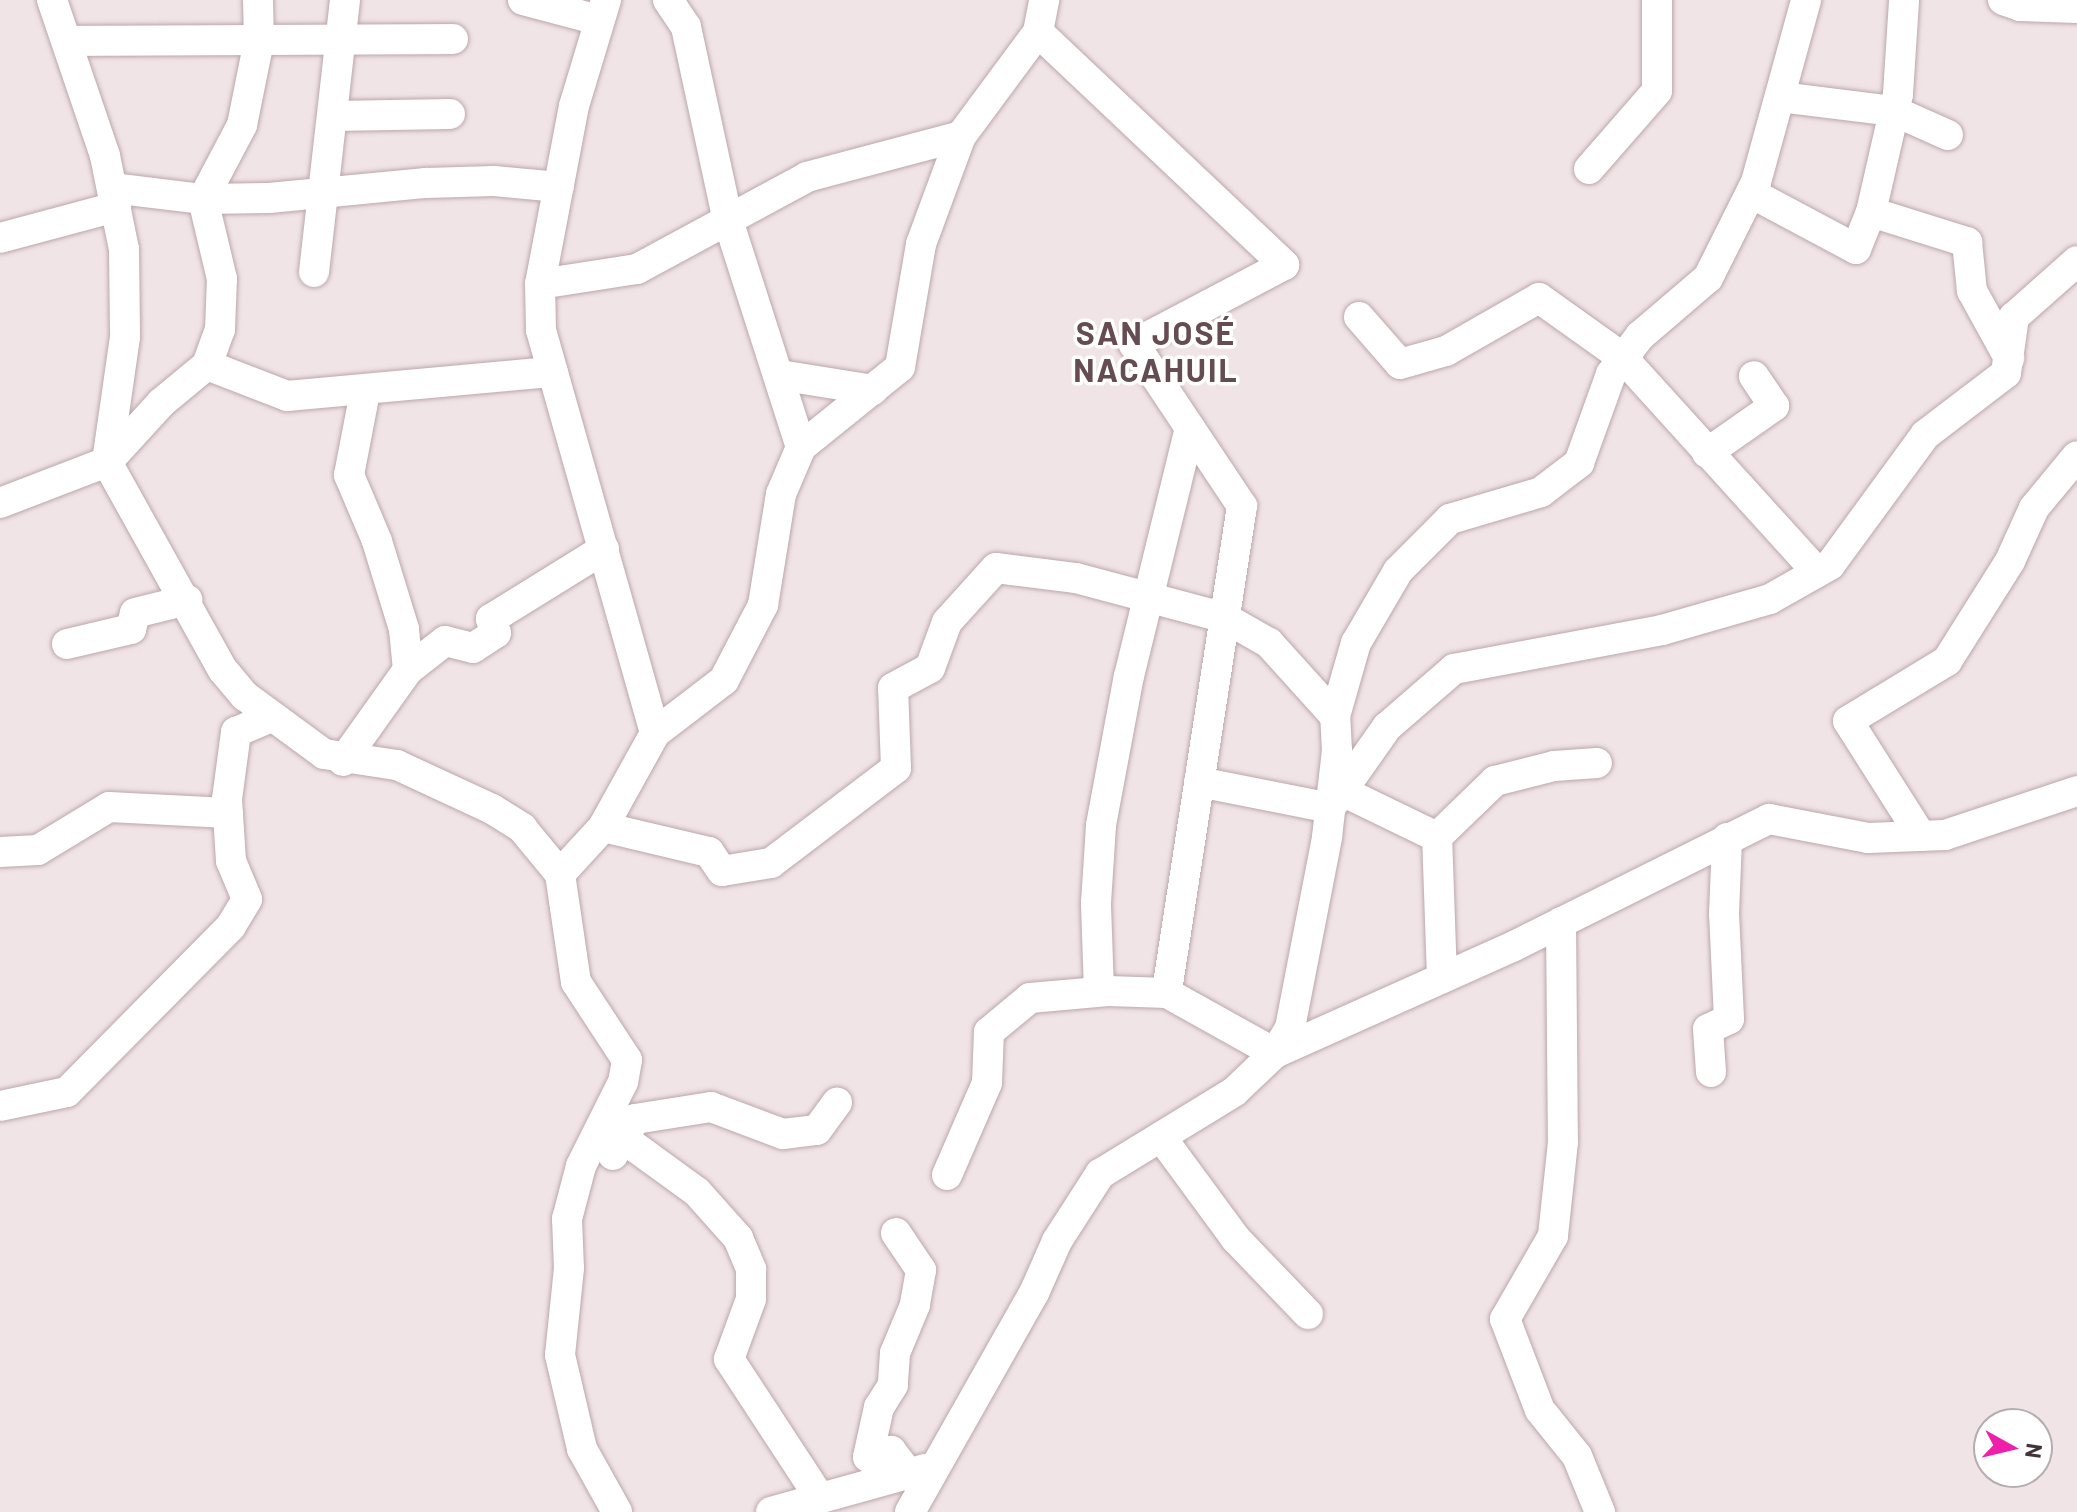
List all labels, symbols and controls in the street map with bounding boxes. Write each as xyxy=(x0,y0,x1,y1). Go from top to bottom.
district label: SAN JOSÉ NACAHUIL xyxy=(1073,314,1239,389)
north arrow xyxy=(1973,1408,2053,1488)
text: N xyxy=(2021,1442,2049,1460)

